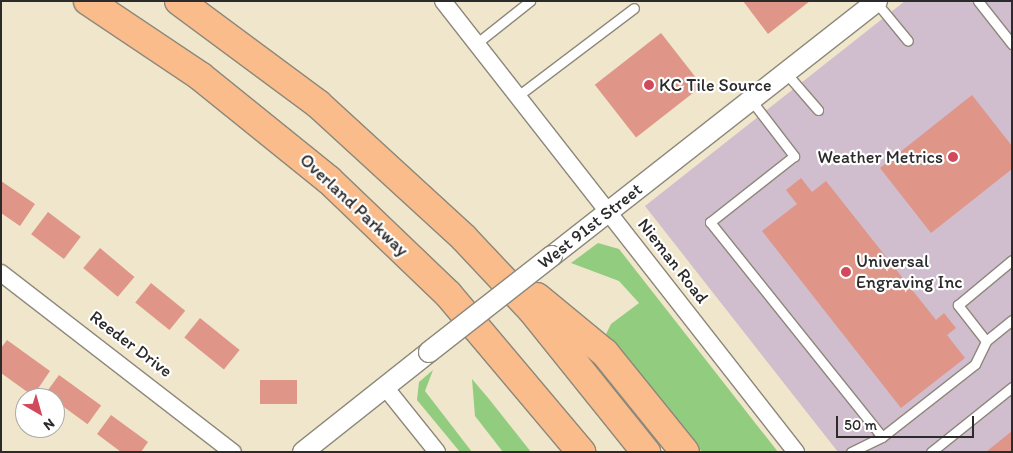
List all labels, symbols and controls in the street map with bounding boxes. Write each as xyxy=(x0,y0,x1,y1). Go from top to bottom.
place label: KC Tile Source xyxy=(659,74,772,96)
marker: KC Tile Source xyxy=(643,79,655,91)
place label: Weather Metrics xyxy=(818,146,943,168)
street label: Overland Parkway xyxy=(296,150,412,260)
marker: Weather Metrics xyxy=(947,151,959,163)
street label: West 91st Street xyxy=(534,179,646,273)
street label: Nieman Road xyxy=(633,214,713,308)
place label: Universal Engraving Inc xyxy=(856,251,962,294)
marker: Universal Engraving Inc xyxy=(840,266,852,278)
street label: Reeder Drive xyxy=(85,306,177,382)
north arrow xyxy=(15,388,65,438)
scale bar xyxy=(838,406,976,438)
text: N xyxy=(40,415,58,434)
text: 50 m xyxy=(844,416,877,434)

